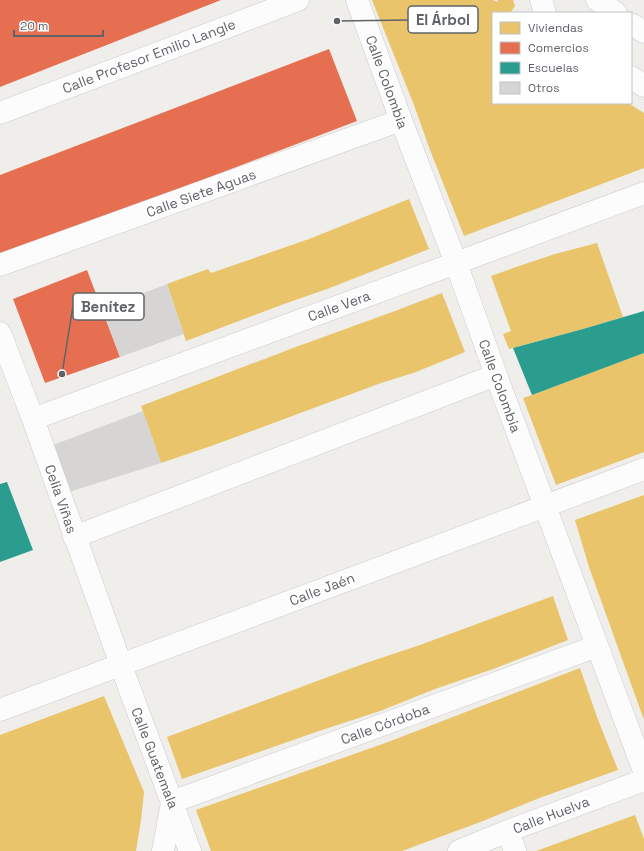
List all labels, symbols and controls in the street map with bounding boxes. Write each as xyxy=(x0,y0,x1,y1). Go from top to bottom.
callout: El Árbol xyxy=(408,6,478,33)
text: El Árbol xyxy=(416,10,470,29)
scale bar xyxy=(14,12,103,38)
legend xyxy=(492,12,632,104)
street label: Calle Profesor Emilio Langle xyxy=(60,15,238,97)
text: 20 m xyxy=(20,18,48,34)
text: Viviendas xyxy=(528,20,583,36)
street label: Calle Colombia xyxy=(362,33,412,131)
text: Comercios xyxy=(528,40,589,56)
text: Escuelas xyxy=(528,60,579,76)
text: Otros xyxy=(528,80,560,96)
street label: Calle Siete Aguas xyxy=(144,165,258,221)
street label: Calle Vera xyxy=(305,286,373,326)
callout: Benítez xyxy=(73,293,144,320)
text: Benítez xyxy=(81,297,136,316)
street label: Calle Colombia xyxy=(475,337,525,435)
street label: Celia Viñas xyxy=(41,462,81,536)
street label: Calle Jaén xyxy=(287,568,357,610)
street label: Calle Córdoba xyxy=(338,700,432,748)
street label: Calle Guatemala xyxy=(127,705,183,811)
street label: Calle Huelva xyxy=(510,792,592,838)

